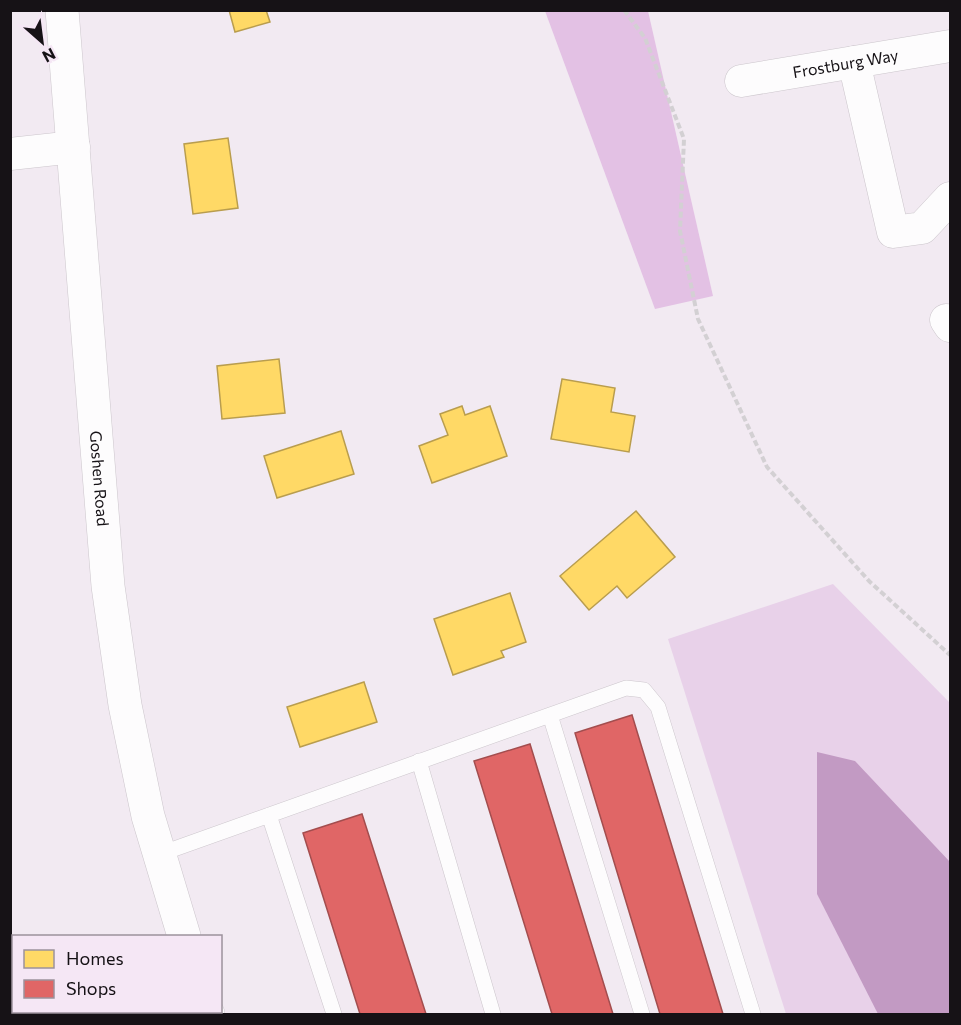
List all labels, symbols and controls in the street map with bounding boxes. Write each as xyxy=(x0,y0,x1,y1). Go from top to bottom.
north arrow xyxy=(12,12,72,72)
text: N xyxy=(40,44,59,67)
street label: Frostburg Way xyxy=(791,45,900,81)
street label: Goshen Road xyxy=(87,430,113,527)
legend xyxy=(12,935,222,1013)
text: Homes xyxy=(66,947,124,969)
text: Shops xyxy=(66,977,116,999)

